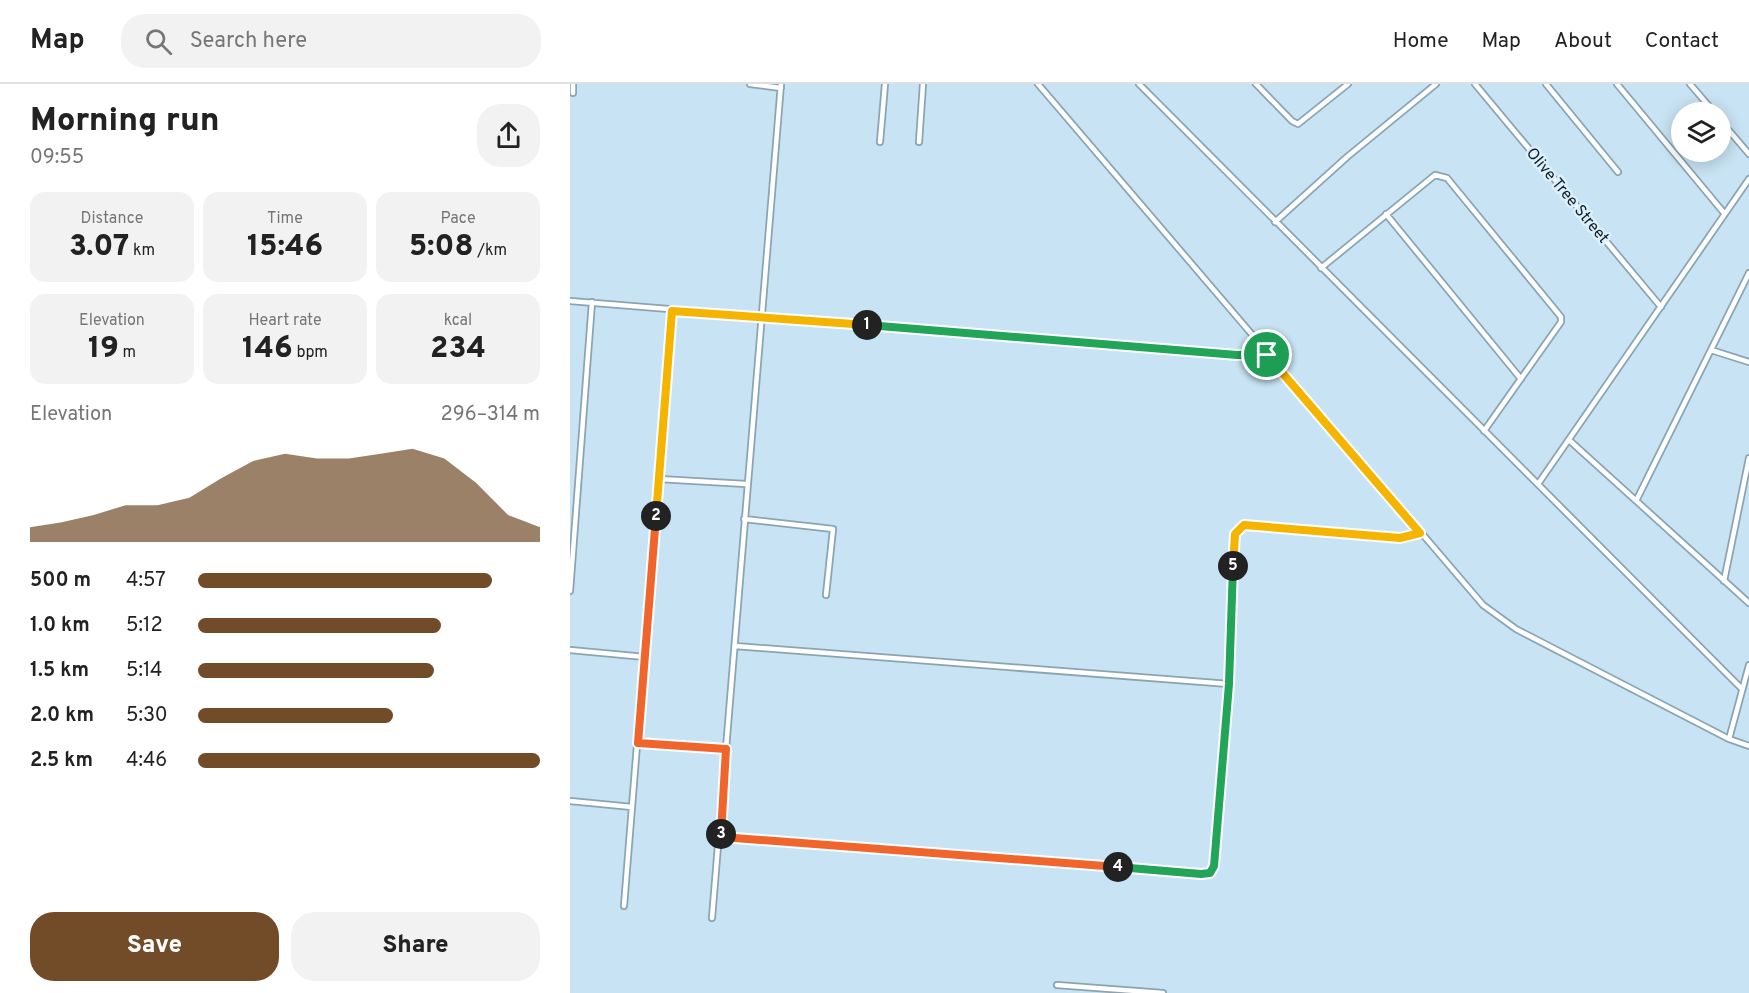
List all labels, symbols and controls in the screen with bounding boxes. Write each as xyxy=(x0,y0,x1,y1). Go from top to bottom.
search box xyxy=(121,14,541,68)
text: Map xyxy=(30,23,85,59)
icon: search xyxy=(142,25,175,58)
text: Search here xyxy=(190,28,307,55)
text: Home xyxy=(1393,28,1449,55)
text: Map xyxy=(1482,28,1521,55)
text: About xyxy=(1554,28,1612,55)
text: Contact xyxy=(1645,28,1719,55)
text: Morning run xyxy=(30,101,220,143)
map controls xyxy=(1671,102,1731,162)
button: layers xyxy=(1671,102,1731,162)
button: share xyxy=(477,104,540,167)
street label: Olive Tree Street xyxy=(1521,144,1613,248)
text: 09:55 xyxy=(30,145,84,171)
text: Distance xyxy=(81,209,143,229)
text: Time xyxy=(267,209,303,229)
text: Pace xyxy=(440,209,476,229)
text: 3.07 xyxy=(69,229,129,266)
text: 15:46 xyxy=(247,229,323,266)
text: 5:08 xyxy=(409,229,474,266)
text: km xyxy=(129,241,155,261)
text: /km xyxy=(474,241,507,261)
pin: 1 xyxy=(852,310,882,340)
text: Elevation xyxy=(79,311,145,331)
text: Heart rate xyxy=(248,311,322,331)
text: kcal xyxy=(444,311,472,331)
text: 1 xyxy=(864,315,870,335)
pin xyxy=(1241,329,1292,380)
text: 19 xyxy=(88,331,119,368)
text: 146 xyxy=(242,331,293,368)
text: 234 xyxy=(430,331,486,368)
icon: arrive xyxy=(1250,338,1283,371)
text: m xyxy=(119,343,136,363)
text: bpm xyxy=(293,343,328,363)
text: Elevation xyxy=(30,402,112,428)
text: 296–314 m xyxy=(441,402,540,428)
pin: 2 xyxy=(641,501,671,531)
text: 2 xyxy=(651,506,661,526)
pin: 5 xyxy=(1218,551,1248,581)
text: 5 xyxy=(1228,556,1238,576)
text: 500 m xyxy=(30,568,91,594)
text: 4:57 xyxy=(126,568,166,594)
text: 1.0 km xyxy=(30,613,90,639)
text: 5:12 xyxy=(126,613,163,639)
text: 1.5 km xyxy=(30,658,89,684)
text: 5:14 xyxy=(126,658,162,684)
text: 2.0 km xyxy=(30,703,94,729)
text: 5:30 xyxy=(126,703,168,729)
text: 2.5 km xyxy=(30,748,93,774)
text: 4:46 xyxy=(126,748,167,774)
pin: 3 xyxy=(706,819,736,849)
text: 3 xyxy=(716,824,726,844)
pin: 4 xyxy=(1103,852,1133,882)
text: 4 xyxy=(1113,857,1123,877)
button: Save xyxy=(30,912,279,981)
button: Share xyxy=(291,912,540,981)

